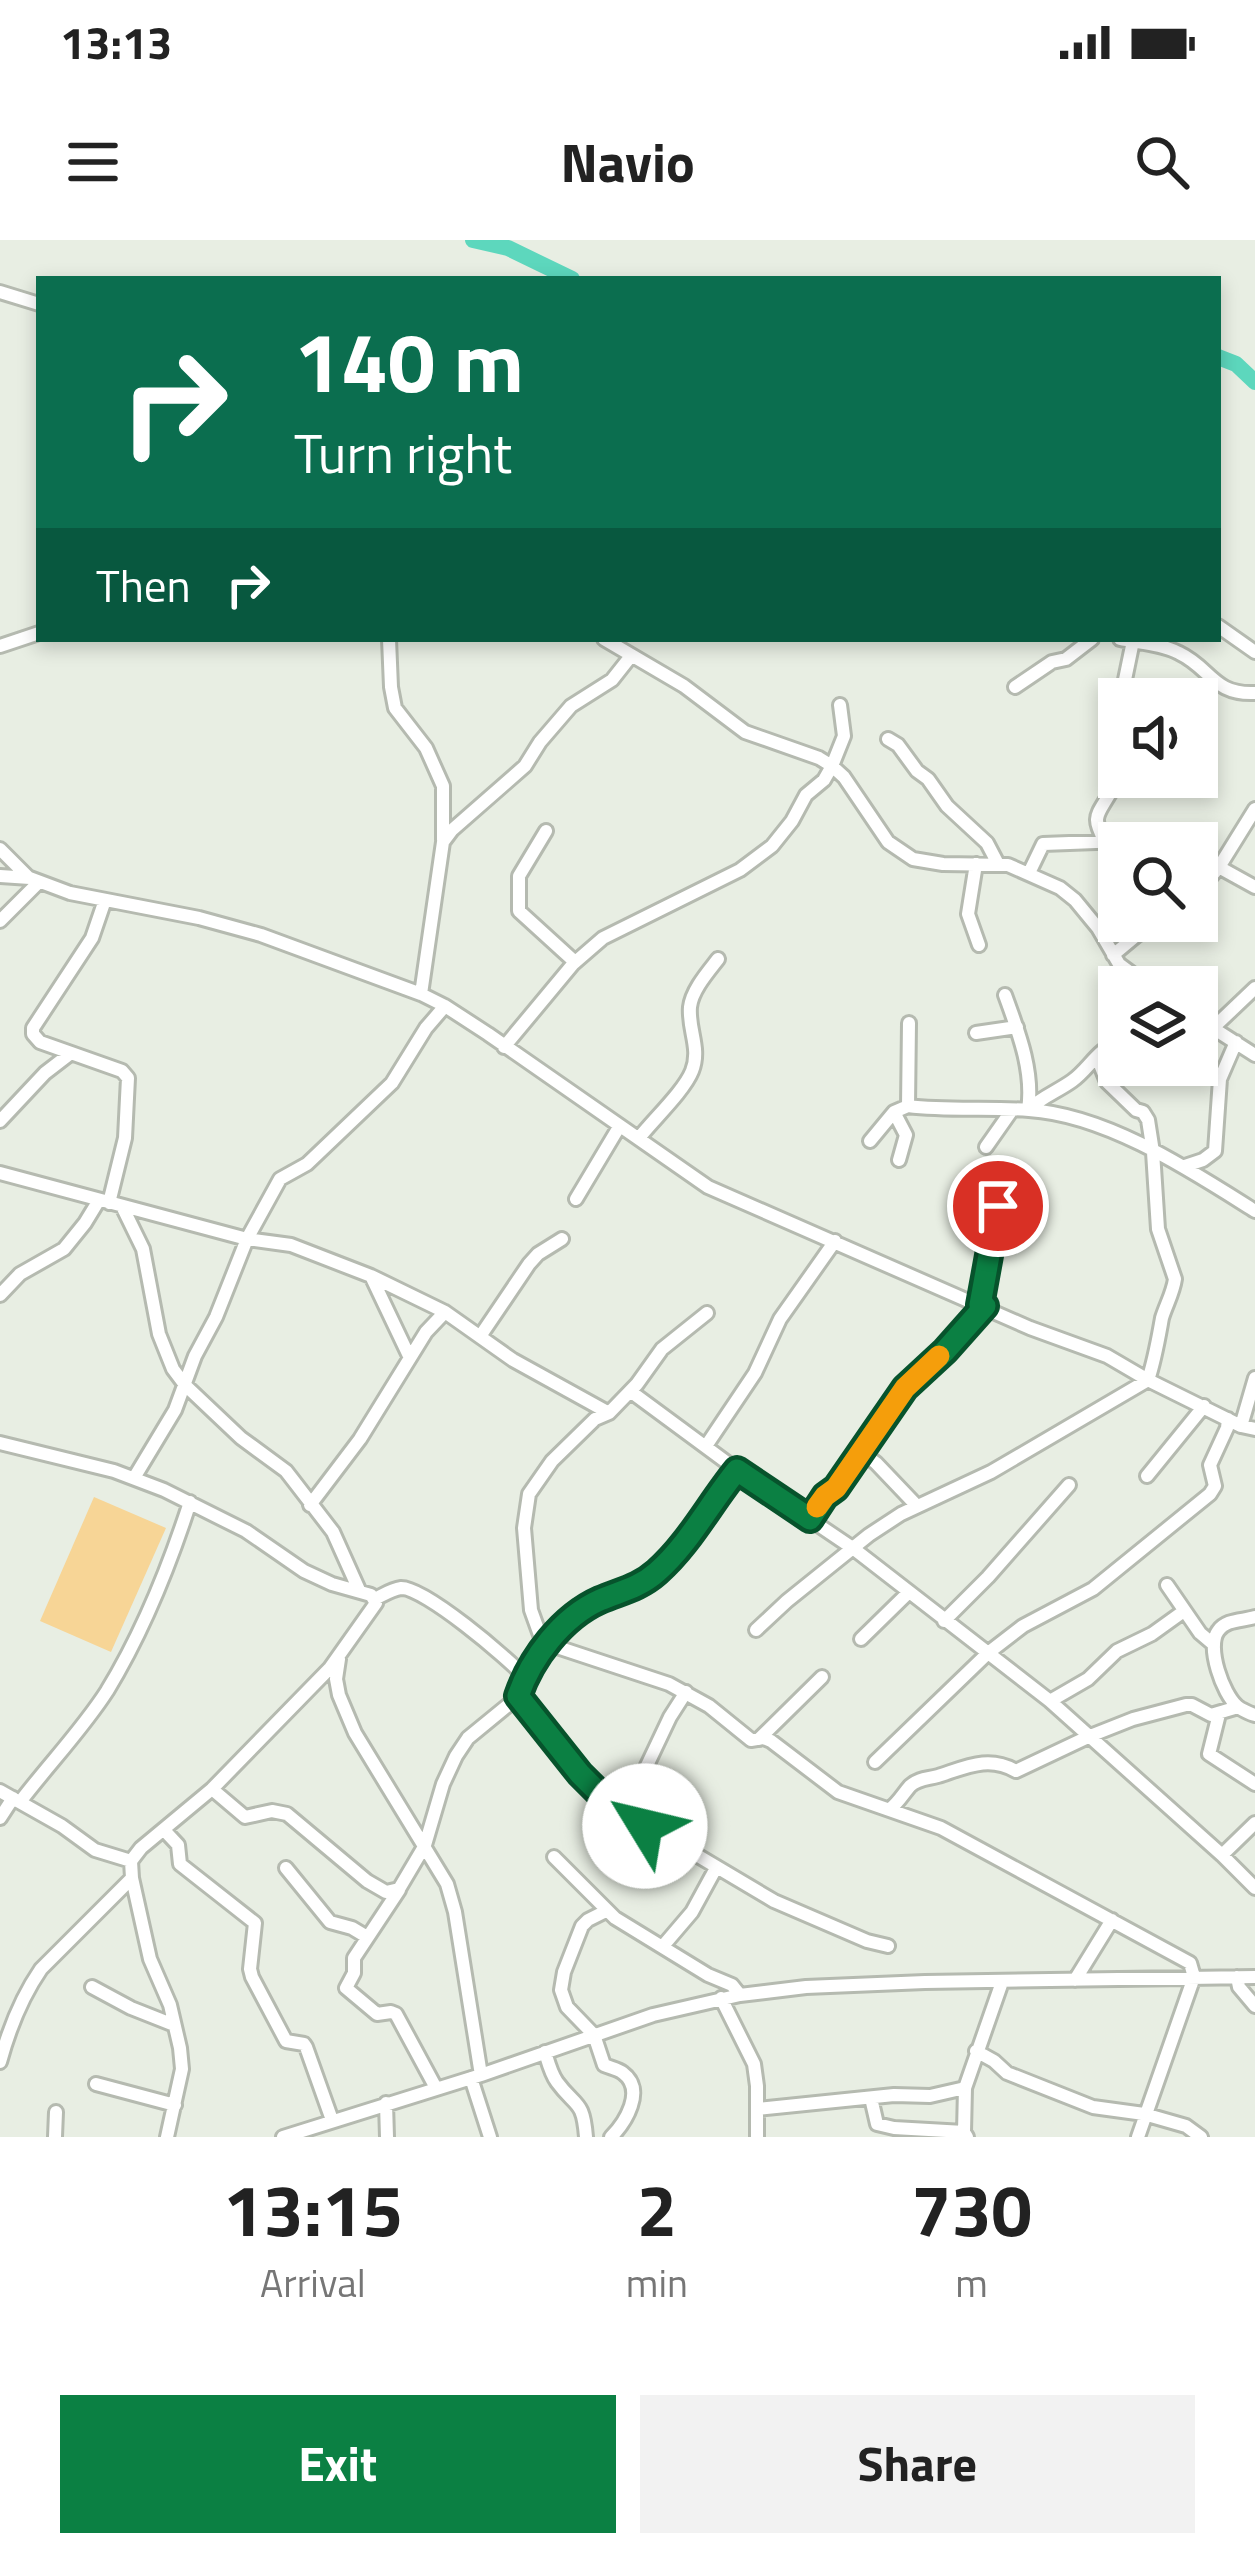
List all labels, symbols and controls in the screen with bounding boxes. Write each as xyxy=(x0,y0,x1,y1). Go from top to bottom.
text: 13:13 xyxy=(60,8,172,76)
text: Navio xyxy=(560,121,695,203)
icon: menu xyxy=(60,129,126,195)
icon: search xyxy=(1129,129,1195,195)
text: 140 m xyxy=(294,297,524,425)
icon: right xyxy=(96,324,252,480)
text: Turn right xyxy=(294,412,512,494)
text: Then xyxy=(96,551,191,619)
icon: right xyxy=(215,552,281,618)
map controls xyxy=(1098,678,1218,1086)
button: sound xyxy=(1098,678,1218,798)
button: search xyxy=(1098,822,1218,942)
button: layers xyxy=(1098,966,1218,1086)
pin xyxy=(947,1155,1049,1257)
icon: arrive xyxy=(965,1173,1031,1239)
position arrow xyxy=(582,1763,708,1889)
text: 13:15 xyxy=(223,2154,403,2264)
text: 2 xyxy=(637,2154,677,2264)
text: 730 xyxy=(911,2154,1032,2264)
text: Arrival xyxy=(260,2253,366,2312)
text: min xyxy=(626,2253,688,2312)
text: m xyxy=(955,2253,988,2312)
button: Exit xyxy=(60,2395,616,2533)
button: Share xyxy=(640,2395,1195,2533)

